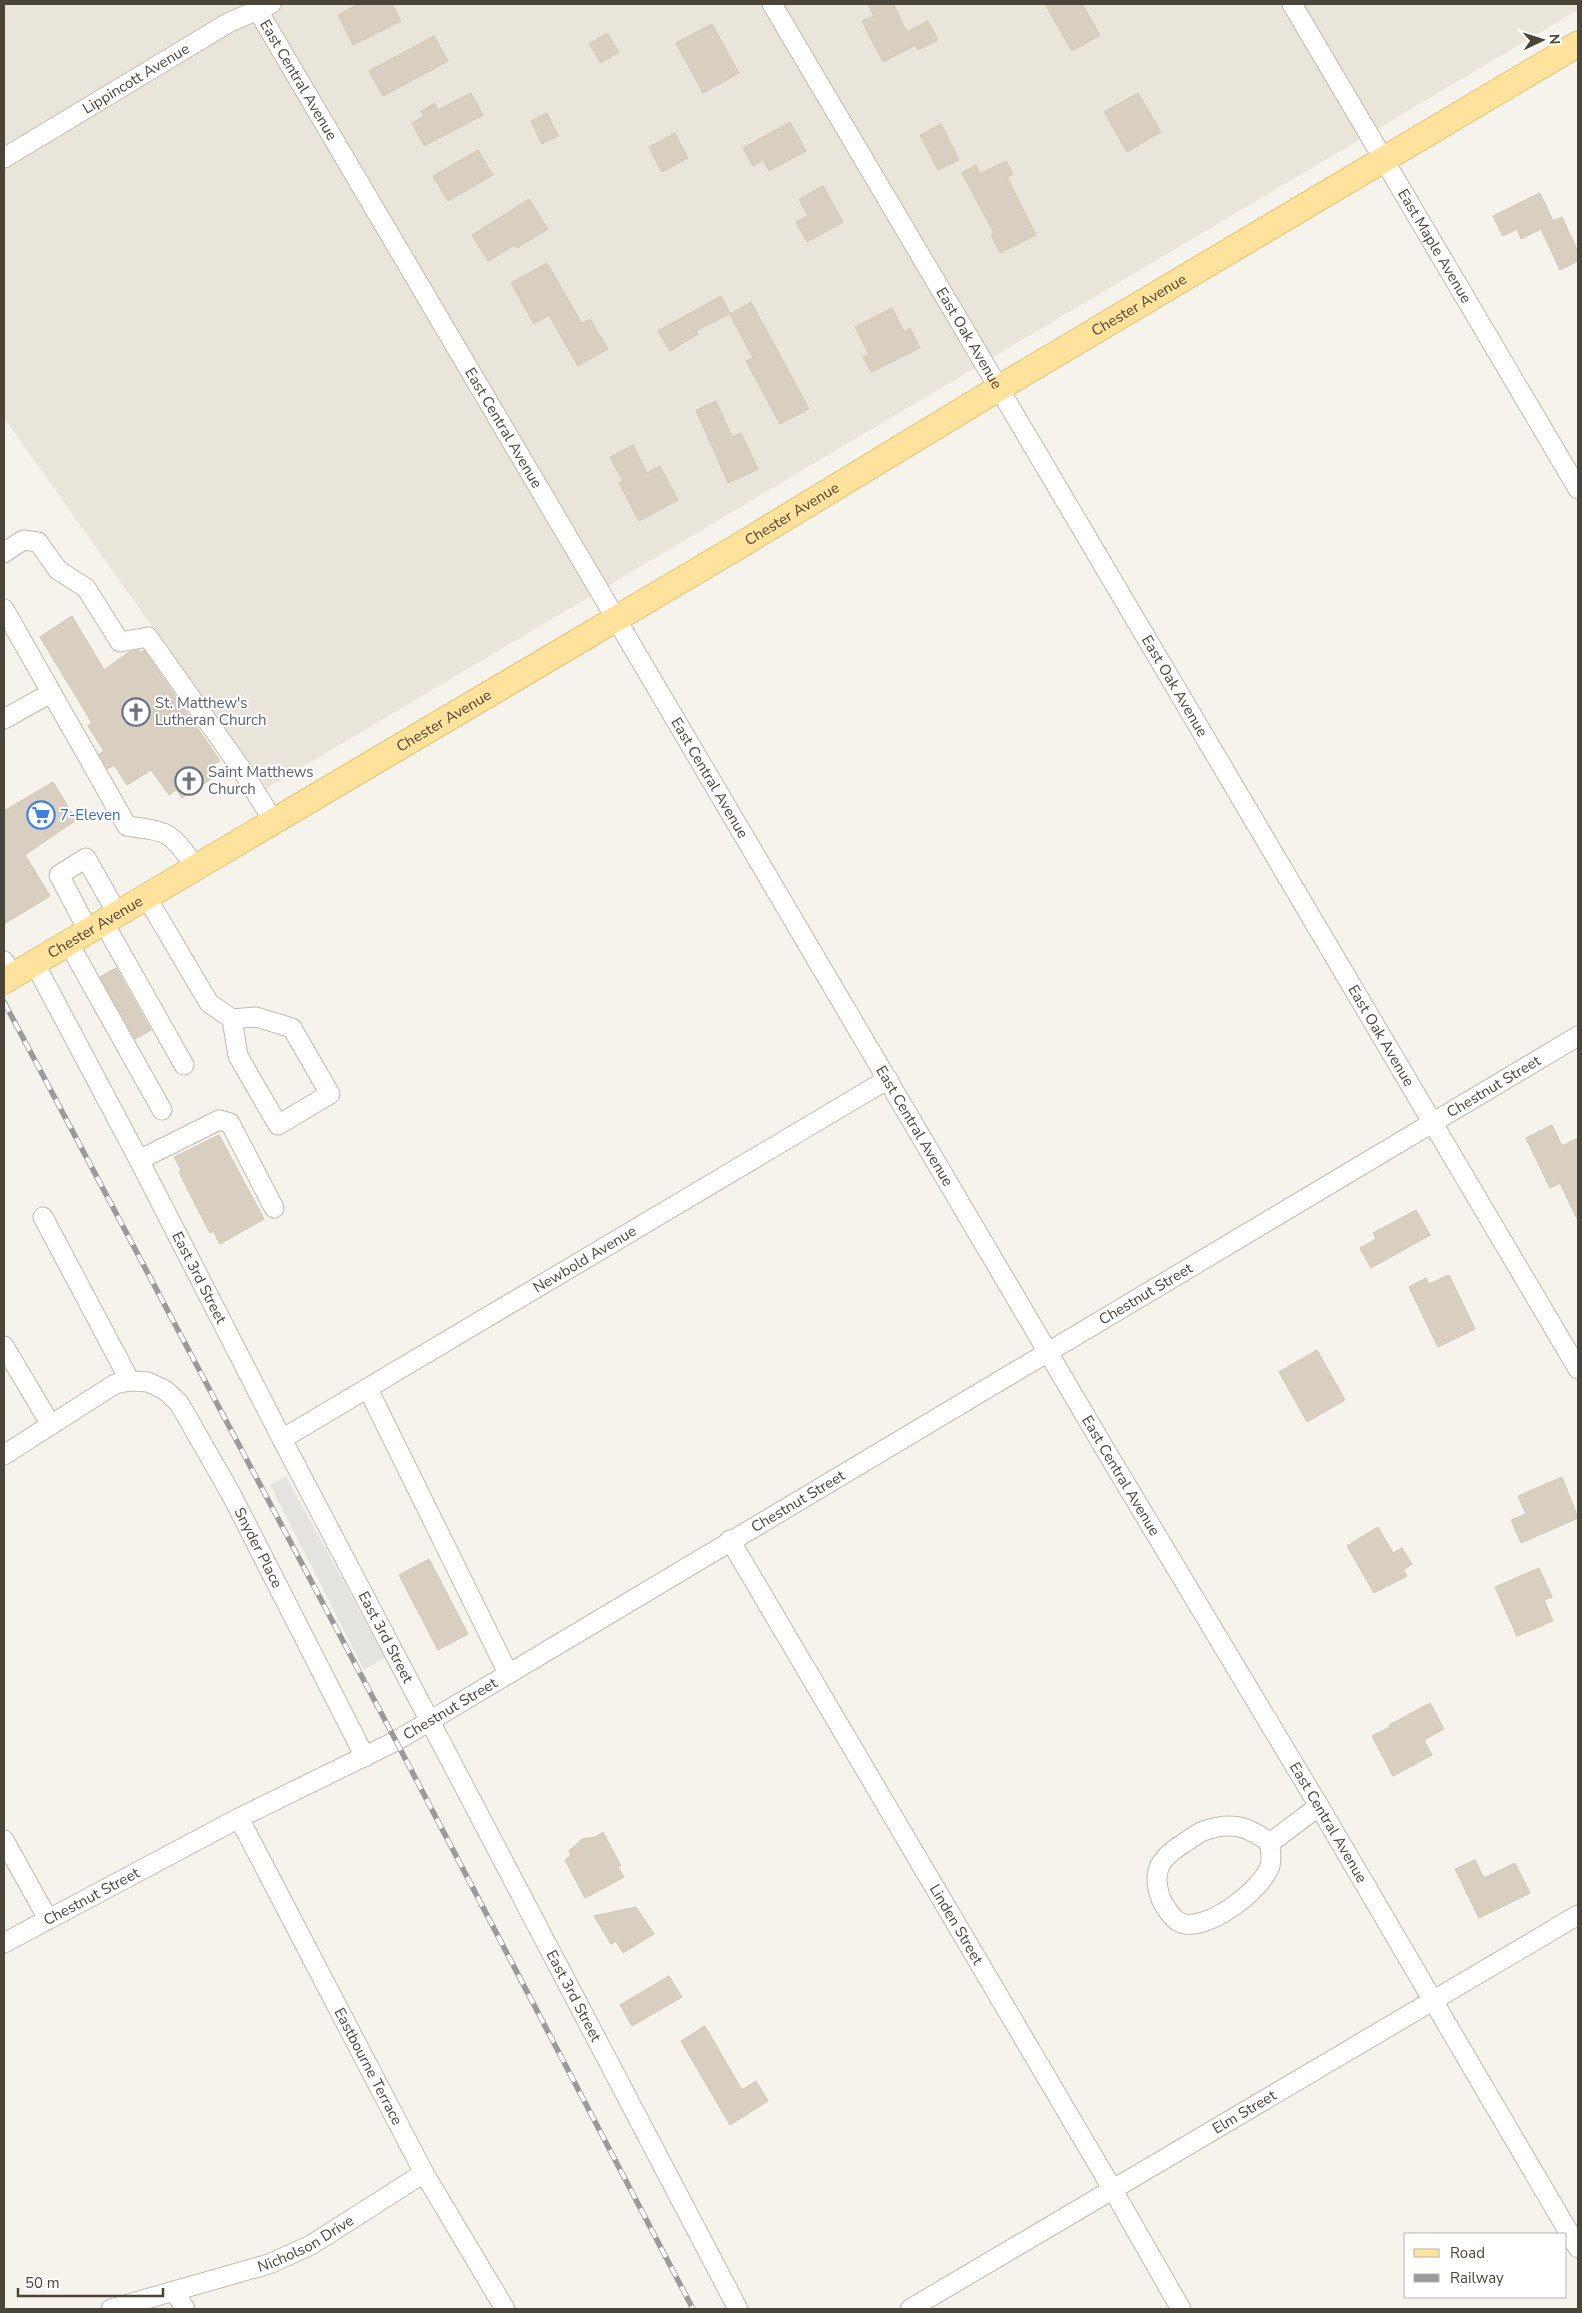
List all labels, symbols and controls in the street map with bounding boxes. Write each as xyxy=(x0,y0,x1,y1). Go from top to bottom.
north arrow xyxy=(1517,15,1567,65)
street label: East Central Avenue xyxy=(255,16,342,144)
text: N xyxy=(1545,33,1564,45)
street label: Lippincott Avenue xyxy=(79,39,193,118)
street label: East Maple Avenue xyxy=(1393,185,1476,307)
street label: Chester Avenue xyxy=(1088,269,1190,341)
street label: East Oak Avenue xyxy=(931,284,1007,393)
street label: East Central Avenue xyxy=(460,364,547,492)
street label: Chester Avenue xyxy=(741,477,843,550)
street label: East Oak Avenue xyxy=(1137,631,1212,741)
street label: Chester Avenue xyxy=(393,685,495,757)
place label: St. Matthew's Lutheran Church xyxy=(155,693,267,730)
church icon: St. Matthew's Lutheran Church xyxy=(121,697,151,727)
street label: East Central Avenue xyxy=(666,714,753,842)
place label: Saint Matthews Church xyxy=(208,762,313,799)
church icon: Saint Matthews Church xyxy=(174,766,204,796)
supermarket icon: 7-Eleven xyxy=(26,800,56,830)
place label: 7-Eleven xyxy=(60,805,120,825)
street label: Chester Avenue xyxy=(44,891,146,963)
street label: East Oak Avenue xyxy=(1343,981,1419,1090)
street label: Chestnut Street xyxy=(1443,1050,1545,1122)
street label: East Central Avenue xyxy=(871,1062,958,1190)
street label: Newbold Avenue xyxy=(529,1221,640,1298)
street label: East 3rd Street xyxy=(167,1228,231,1328)
street label: Chestnut Street xyxy=(1095,1258,1197,1330)
street label: East Central Avenue xyxy=(1077,1412,1165,1540)
street label: Chestnut Street xyxy=(747,1465,849,1537)
street label: Snyder Place xyxy=(229,1504,287,1591)
street label: East 3rd Street xyxy=(354,1588,418,1687)
street label: Chestnut Street xyxy=(399,1673,501,1745)
street label: East Central Avenue xyxy=(1285,1758,1372,1886)
street label: Chestnut Street xyxy=(40,1862,144,1930)
street label: Linden Street xyxy=(925,1880,988,1969)
street label: East 3rd Street xyxy=(542,1947,606,2046)
street label: Eastbourne Terrace xyxy=(330,2004,407,2128)
street label: Elm Street xyxy=(1209,2085,1280,2139)
street label: Nicholson Drive xyxy=(255,2210,358,2277)
legend xyxy=(1404,2233,1567,2298)
text: Road xyxy=(1450,2243,1485,2263)
scale bar xyxy=(18,2266,162,2298)
text: Railway xyxy=(1450,2268,1504,2288)
text: 50 m xyxy=(25,2273,60,2293)

